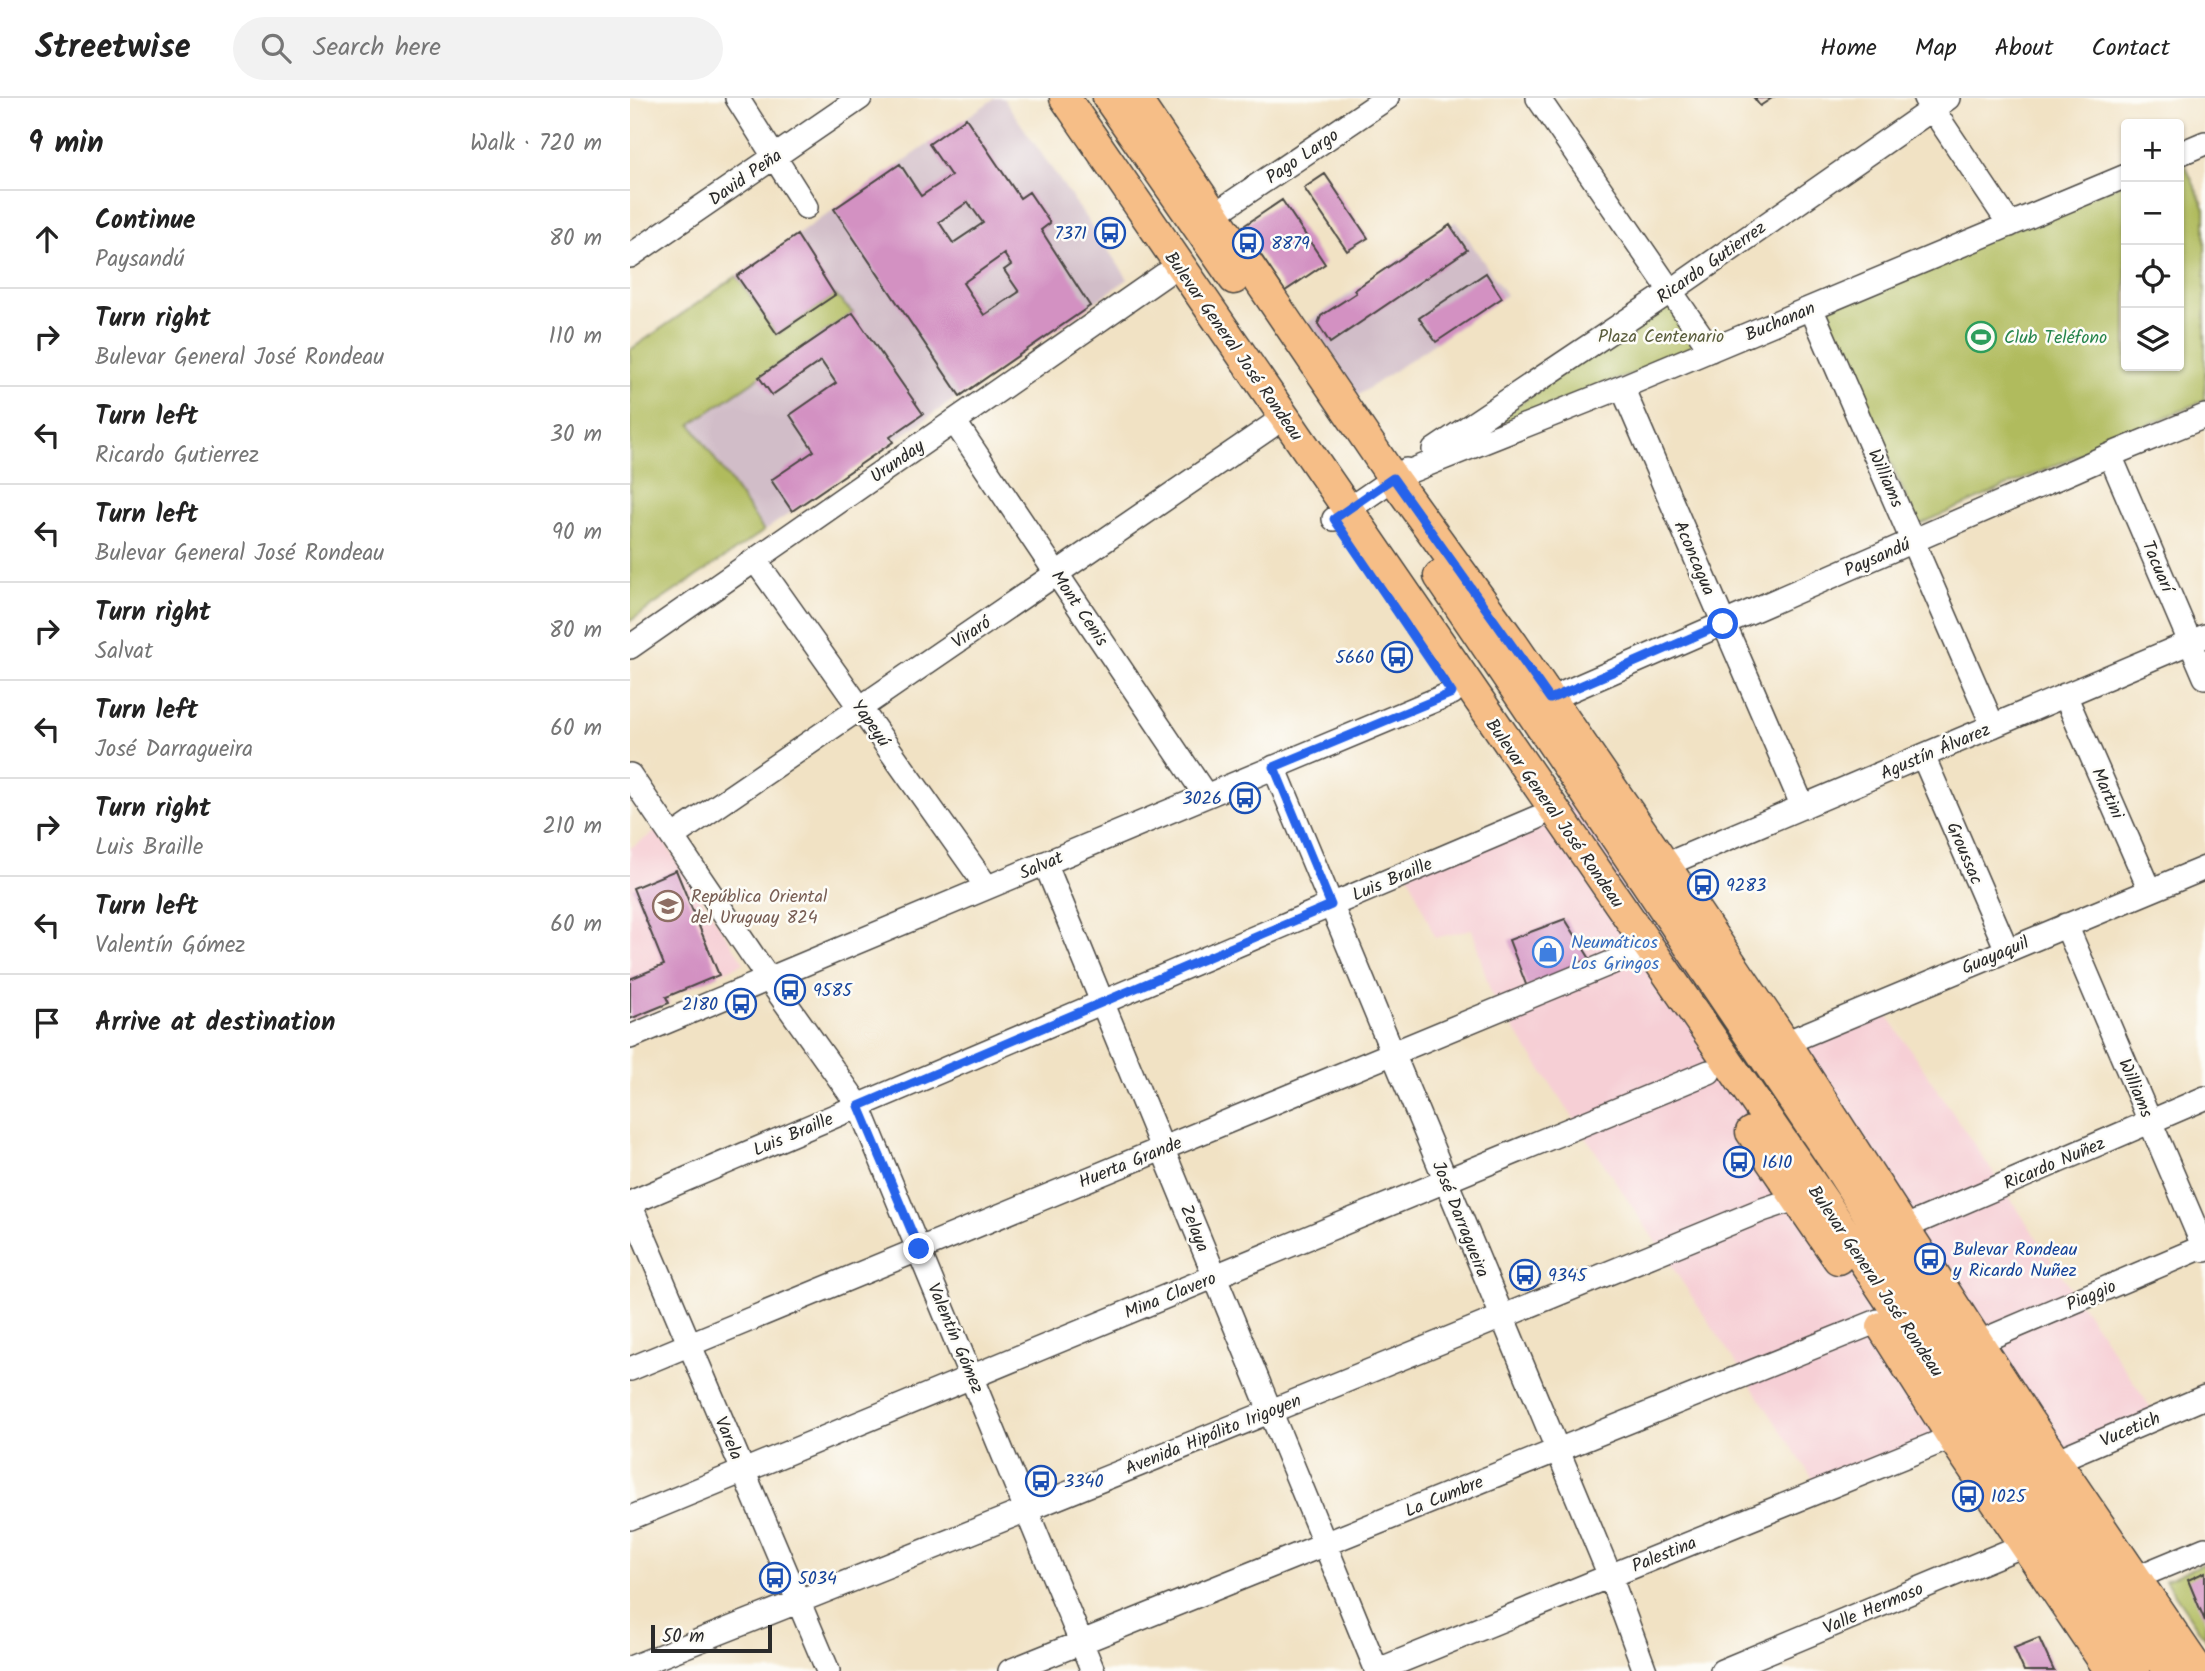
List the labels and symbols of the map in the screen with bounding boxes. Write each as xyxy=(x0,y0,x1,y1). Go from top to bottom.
street label: Pago Largo xyxy=(1260,122,1345,192)
street label: David Peña xyxy=(703,142,789,214)
street label: Ricardo Gutierrez xyxy=(1651,214,1773,312)
bus stop icon: 7371 xyxy=(1093,216,1127,250)
place label: 7371 xyxy=(1054,220,1087,249)
bus stop icon: 8879 xyxy=(1231,226,1265,260)
place label: 8879 xyxy=(1271,230,1310,259)
street label: Bulevar General José Rondeau xyxy=(1156,246,1310,448)
street label: Buchanan xyxy=(1741,295,1820,350)
sports icon: Club Teléfono xyxy=(1964,320,1998,354)
park label: Plaza Centenario xyxy=(1598,323,1724,352)
place label: Club Teléfono xyxy=(2004,324,2107,353)
street label: Urunday xyxy=(865,433,932,492)
street label: Williams xyxy=(1859,444,1911,513)
street label: Aconcagua xyxy=(1665,517,1722,601)
street label: Paysandú xyxy=(1840,531,1916,586)
street label: Tacuarí xyxy=(2133,536,2181,599)
street label: Mont Cenis xyxy=(1043,565,1115,653)
route start xyxy=(1707,608,1738,639)
street label: Viraró xyxy=(946,609,998,657)
bus stop icon: 5660 xyxy=(1380,640,1414,674)
place label: 5660 xyxy=(1335,644,1374,673)
street label: Yapeyú xyxy=(843,694,897,754)
street label: Bulevar General José Rondeau xyxy=(1477,713,1631,915)
street label: Agustín Álvarez xyxy=(1876,716,1995,789)
street label: Martini xyxy=(2082,763,2131,825)
bus stop icon: 3026 xyxy=(1228,781,1262,815)
place label: 3026 xyxy=(1182,785,1222,814)
street label: Groussac xyxy=(1937,818,1990,889)
street label: Salvat xyxy=(1015,844,1069,889)
street label: Luis Braille xyxy=(1348,850,1437,910)
bus stop icon: 9283 xyxy=(1686,868,1720,902)
place label: 9283 xyxy=(1726,872,1766,901)
place label: República Oriental del Uruguay 824 xyxy=(691,883,828,933)
school or university icon: República Oriental del Uruguay 824 xyxy=(651,889,685,923)
place label: Neumáticos Los Gringos xyxy=(1571,929,1659,979)
street label: Guayaquil xyxy=(1957,929,2034,984)
shop icon: Neumáticos Los Gringos xyxy=(1531,935,1565,969)
bus stop icon: 9585 xyxy=(773,973,807,1007)
place label: 9585 xyxy=(813,977,853,1006)
bus stop icon: 2180 xyxy=(724,987,758,1021)
place label: 2180 xyxy=(682,991,718,1020)
street label: Williams xyxy=(2109,1054,2160,1123)
street label: Luis Braille xyxy=(749,1105,838,1165)
street label: Huerta Grande xyxy=(1074,1129,1187,1197)
street label: Ricardo Nuñez xyxy=(1999,1130,2110,1199)
bus stop icon: 1610 xyxy=(1722,1145,1756,1179)
place label: 1610 xyxy=(1762,1149,1792,1178)
street label: José Darragueira xyxy=(1423,1157,1496,1282)
street label: Bulevar General José Rondeau xyxy=(1799,1180,1950,1384)
street label: Zelaya xyxy=(1171,1200,1216,1257)
route end xyxy=(903,1233,934,1264)
place label: Bulevar Rondeau y Ricardo Nuñez xyxy=(1952,1236,2078,1286)
bus stop icon: Bulevar Rondeau y Ricardo Nuñez xyxy=(1913,1242,1947,1276)
bus stop icon: 9345 xyxy=(1508,1258,1542,1292)
place label: 9345 xyxy=(1548,1262,1588,1291)
street label: Mina Clavero xyxy=(1120,1265,1221,1328)
street label: Piaggio xyxy=(2062,1273,2121,1320)
street label: Valentín Gómez xyxy=(918,1279,991,1398)
street label: Avenida Hipólito Irigoyen xyxy=(1121,1387,1306,1484)
street label: Vucetich xyxy=(2096,1405,2165,1456)
street label: Varela xyxy=(705,1412,750,1465)
bus stop icon: 3340 xyxy=(1024,1464,1058,1498)
place label: 3340 xyxy=(1064,1468,1103,1497)
street label: La Cumbre xyxy=(1401,1468,1488,1526)
bus stop icon: 1025 xyxy=(1951,1479,1985,1513)
place label: 1025 xyxy=(1991,1483,2027,1512)
street label: Palestina xyxy=(1628,1529,1701,1582)
bus stop icon: 5034 xyxy=(758,1561,792,1595)
place label: 5034 xyxy=(798,1565,837,1594)
street label: Valle Hermoso xyxy=(1819,1575,1928,1644)
scale bar xyxy=(651,1622,772,1654)

